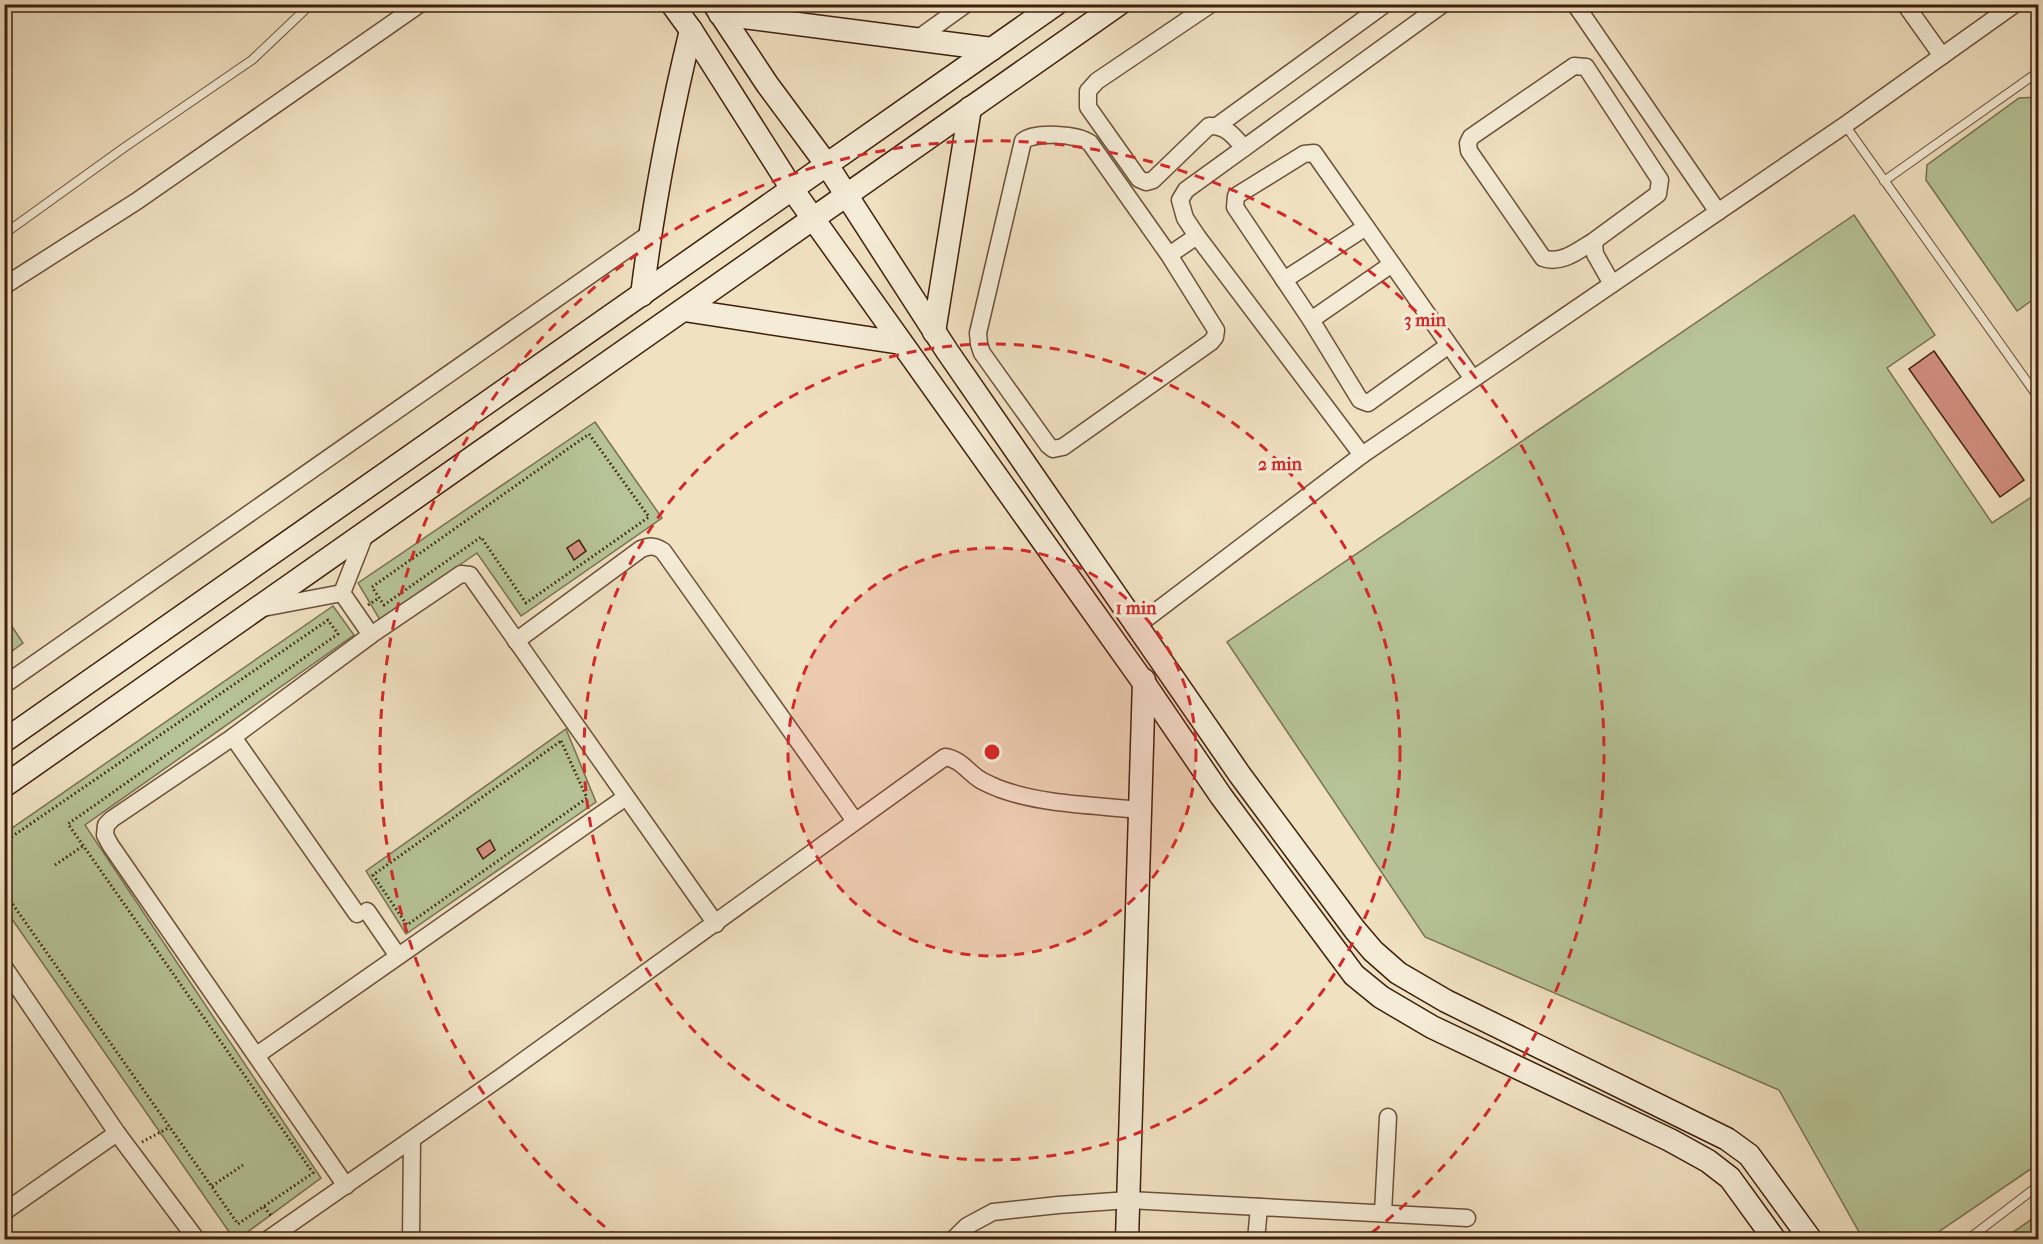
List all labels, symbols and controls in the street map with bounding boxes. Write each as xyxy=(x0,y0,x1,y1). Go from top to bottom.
text: 3 min xyxy=(1404,310,1447,331)
text: 2 min xyxy=(1258,454,1302,475)
text: 1 min xyxy=(1115,598,1157,619)
centre of rings xyxy=(982,742,1002,762)

